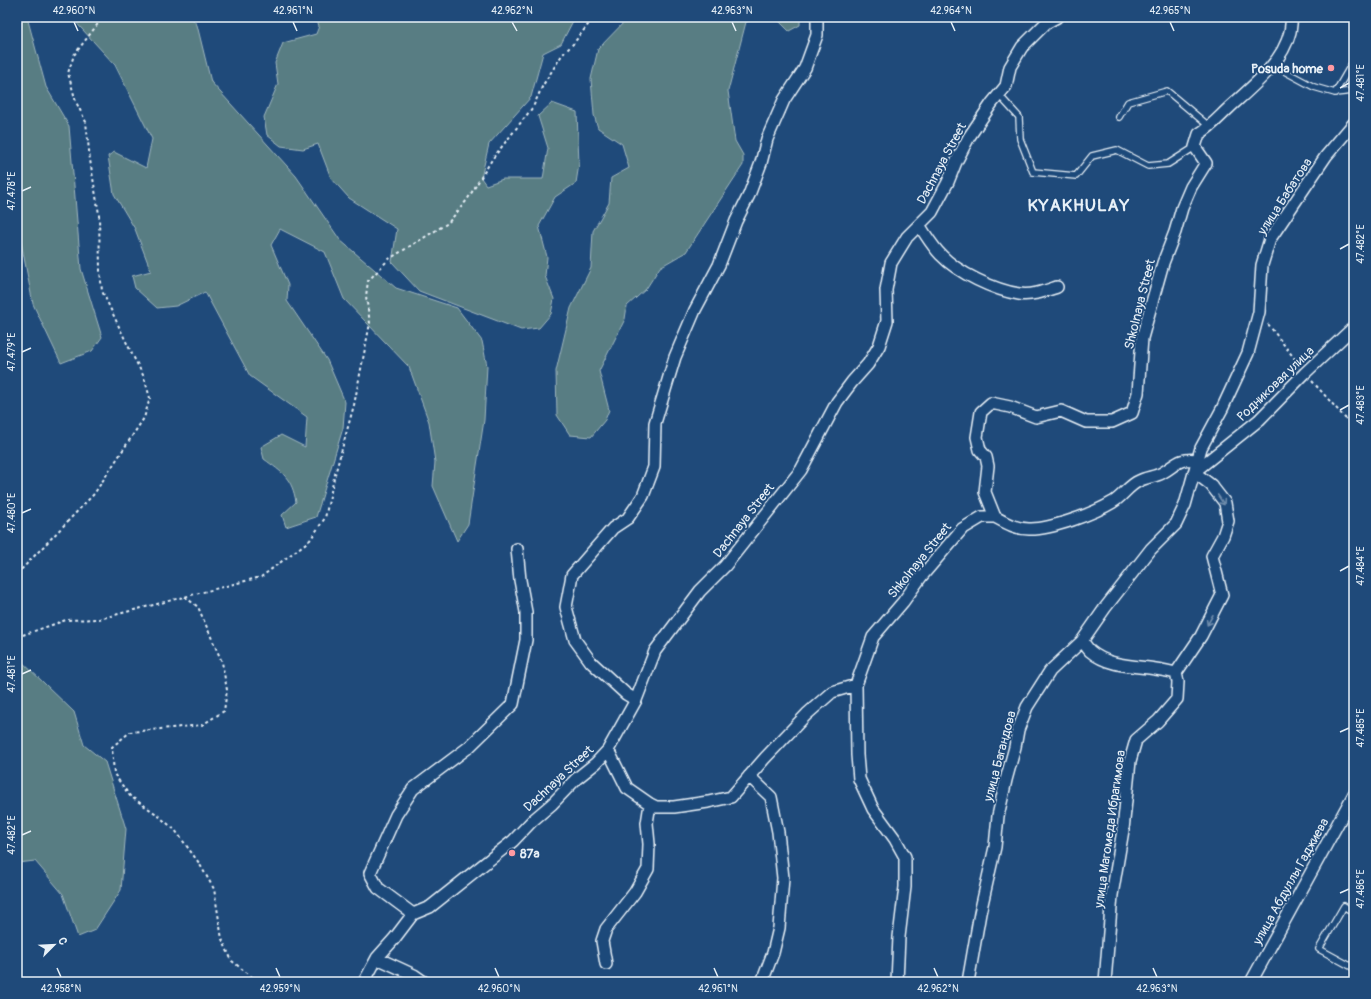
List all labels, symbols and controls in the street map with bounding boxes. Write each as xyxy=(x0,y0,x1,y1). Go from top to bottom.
text: 42.960°N xyxy=(53,5,95,17)
text: 42.961°N xyxy=(273,5,313,17)
text: 42.962°N xyxy=(491,5,533,17)
text: 42.963°N xyxy=(711,5,753,17)
text: 42.964°N xyxy=(930,5,972,17)
text: 42.965°N xyxy=(1149,5,1191,17)
place label: Posuda home xyxy=(1251,61,1324,77)
marker: Posuda home xyxy=(1326,63,1336,73)
text: 47.481°E xyxy=(1355,64,1367,102)
street label: Dachnaya Street xyxy=(914,119,970,207)
street label: улица Бабатова xyxy=(1254,155,1316,239)
text: 47.478°E xyxy=(6,172,18,211)
district label: KYAKHULAY xyxy=(1028,195,1130,216)
text: 47.482°E xyxy=(1355,224,1367,264)
street label: Shkolnaya Street xyxy=(1121,257,1159,351)
text: 47.479°E xyxy=(6,332,18,372)
street label: Родниковая улица xyxy=(1234,343,1318,425)
text: 47.483°E xyxy=(1355,385,1367,425)
street label: Dachnaya Street xyxy=(710,480,778,561)
text: 47.480°E xyxy=(6,493,18,533)
one-way arrow xyxy=(1217,494,1226,505)
street label: Shkolnaya Street xyxy=(885,519,955,602)
text: 47.484°E xyxy=(1355,546,1367,586)
one-way arrow xyxy=(1205,614,1213,626)
text: 47.481°E xyxy=(6,655,18,693)
text: 47.485°E xyxy=(1355,708,1367,748)
street label: улица Багандова xyxy=(980,709,1020,804)
street label: Dachnaya Street xyxy=(520,742,598,815)
street label: улица Магомеда Ибрагимова xyxy=(1091,749,1129,910)
text: 47.482°E xyxy=(6,815,18,855)
street label: улица Абдуллы Гаджиева xyxy=(1249,815,1332,948)
place label: 87а xyxy=(520,846,539,862)
marker: 87а xyxy=(507,848,517,858)
text: 47.486°E xyxy=(1355,869,1367,909)
north arrow xyxy=(34,925,74,965)
text: С xyxy=(55,935,70,947)
text: 42.958°N xyxy=(41,983,81,995)
text: 42.959°N xyxy=(260,983,300,995)
text: 42.960°N xyxy=(478,983,520,995)
text: 42.961°N xyxy=(698,983,738,995)
text: 42.962°N xyxy=(917,983,959,995)
text: 42.963°N xyxy=(1136,983,1178,995)

